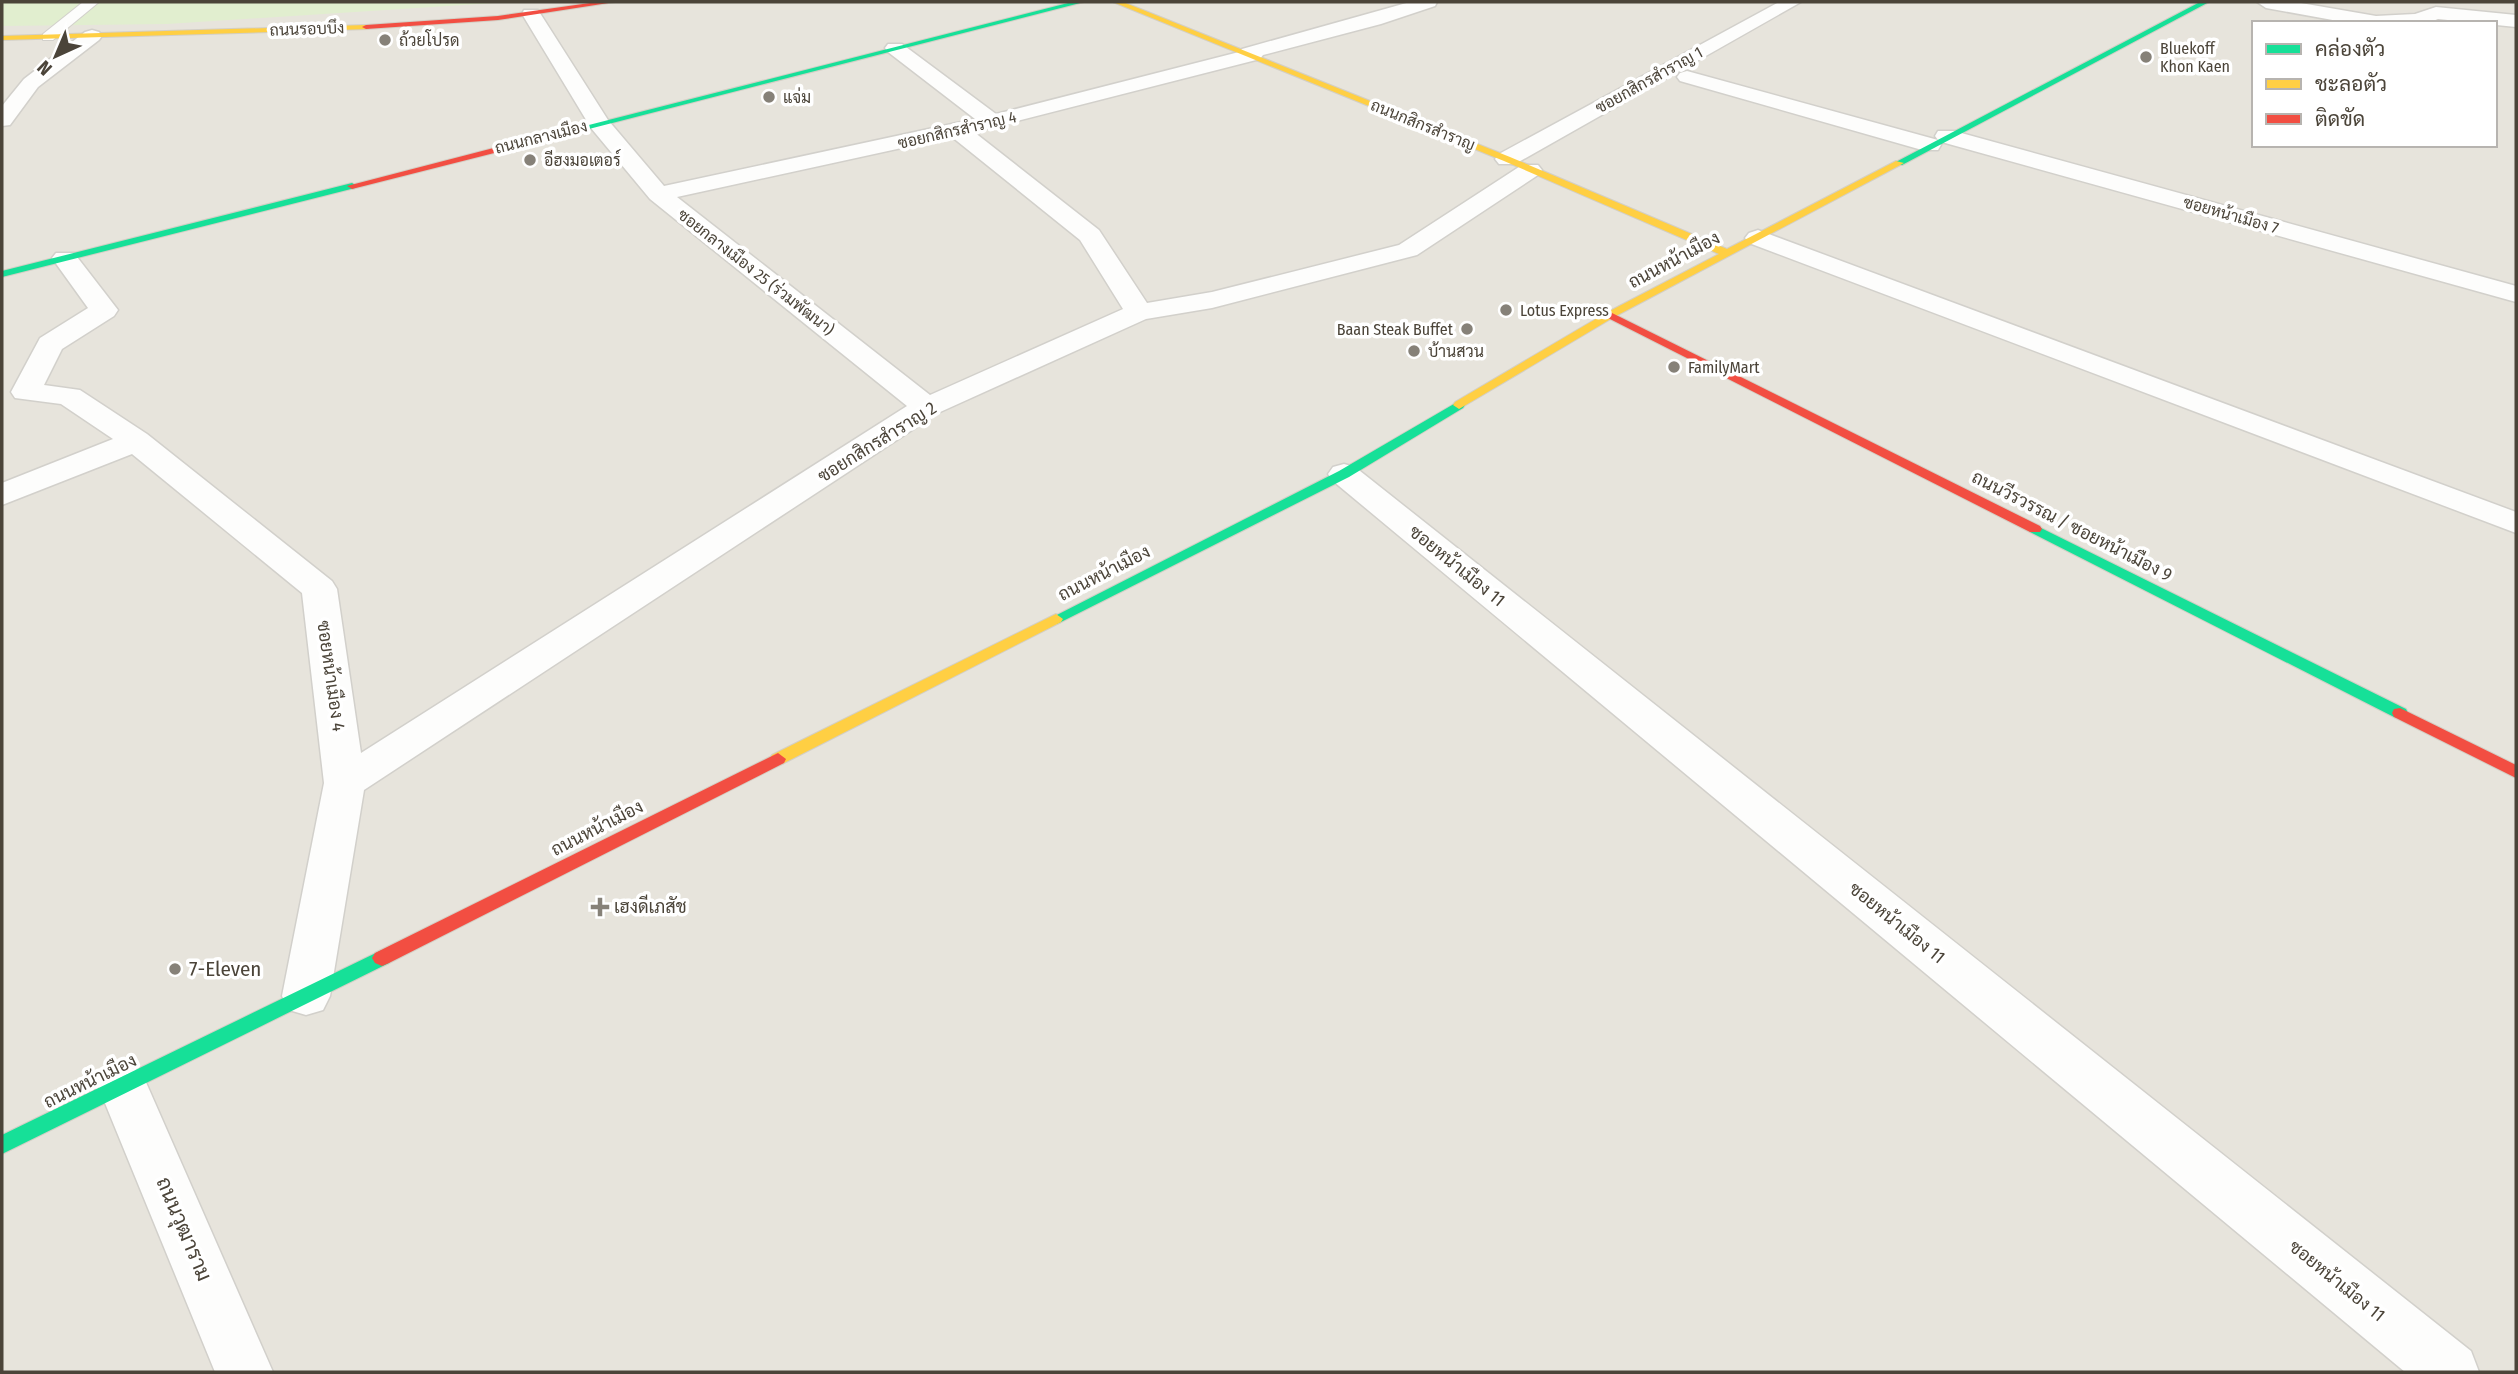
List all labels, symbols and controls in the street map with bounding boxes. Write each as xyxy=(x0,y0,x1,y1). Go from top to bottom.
street label: ถนนรอบบึง xyxy=(269,17,345,40)
north arrow xyxy=(21,21,91,91)
legend xyxy=(2252,21,2497,147)
place label: ถ้วยโปรด xyxy=(399,29,459,50)
marker: ถ้วยโปรด xyxy=(377,32,393,48)
text: คล่องตัว xyxy=(2315,36,2385,62)
place label: Bluekoff Khon Kaen xyxy=(2160,39,2230,76)
street label: ซอยกสิกรสำราญ 1 xyxy=(1592,43,1706,117)
marker: Bluekoff Khon Kaen xyxy=(2138,49,2154,65)
text: N xyxy=(32,56,57,80)
text: ชะลอตัว xyxy=(2315,71,2387,97)
place label: แจ่ม xyxy=(783,87,811,107)
marker: แจ่ม xyxy=(761,89,777,105)
street label: ถนนกสิกรสำราญ xyxy=(1368,95,1478,155)
text: ติดขัด xyxy=(2315,106,2365,132)
street label: ซอยกสิกรสำราญ 4 xyxy=(896,107,1018,153)
street label: ถนนกลางเมือง xyxy=(493,115,589,158)
place label: อีฮงมอเตอร์ xyxy=(544,148,621,170)
marker: อีฮงมอเตอร์ xyxy=(522,152,538,168)
street label: ซอยหน้าเมือง 7 xyxy=(2181,191,2282,238)
street label: ซอยกลางเมือง 25 (ร่วมพัฒนา) xyxy=(674,204,839,339)
street label: ถนนหน้าเมือง xyxy=(1624,226,1723,293)
place label: Lotus Express xyxy=(1520,301,1609,320)
marker: Lotus Express xyxy=(1498,302,1514,318)
place label: Baan Steak Buffet xyxy=(1337,320,1454,339)
marker: Baan Steak Buffet xyxy=(1459,321,1475,337)
place label: บ้านสวน xyxy=(1428,341,1484,361)
marker: บ้านสวน xyxy=(1406,343,1422,359)
place label: FamilyMart xyxy=(1688,358,1760,377)
marker: FamilyMart xyxy=(1666,359,1682,375)
street label: ซอยกสิกรสำราญ 2 xyxy=(814,397,940,487)
street label: ถนนวีรวรรณ / ซอยหน้าเมือง 9 xyxy=(1968,464,2177,586)
street label: ซอยหน้าเมือง 11 xyxy=(1405,520,1510,611)
street label: ถนนหน้าเมือง xyxy=(1054,540,1154,606)
street label: ซอยหน้าเมือง 4 xyxy=(312,619,351,733)
street label: ถนนหน้าเมือง xyxy=(547,795,647,861)
street label: ซอยหน้าเมือง 11 xyxy=(1845,877,1950,968)
place label: เฮงดีเภสัช xyxy=(614,894,687,918)
marker: เฮงดีเภสัช xyxy=(592,899,608,915)
place label: 7-Eleven xyxy=(189,956,261,982)
marker: 7-Eleven xyxy=(167,961,183,977)
street label: ถนนหน้าเมือง xyxy=(40,1048,140,1113)
street label: ถนนวุฒาราม xyxy=(150,1173,218,1285)
street label: ซอยหน้าเมือง 11 xyxy=(2285,1235,2390,1326)

